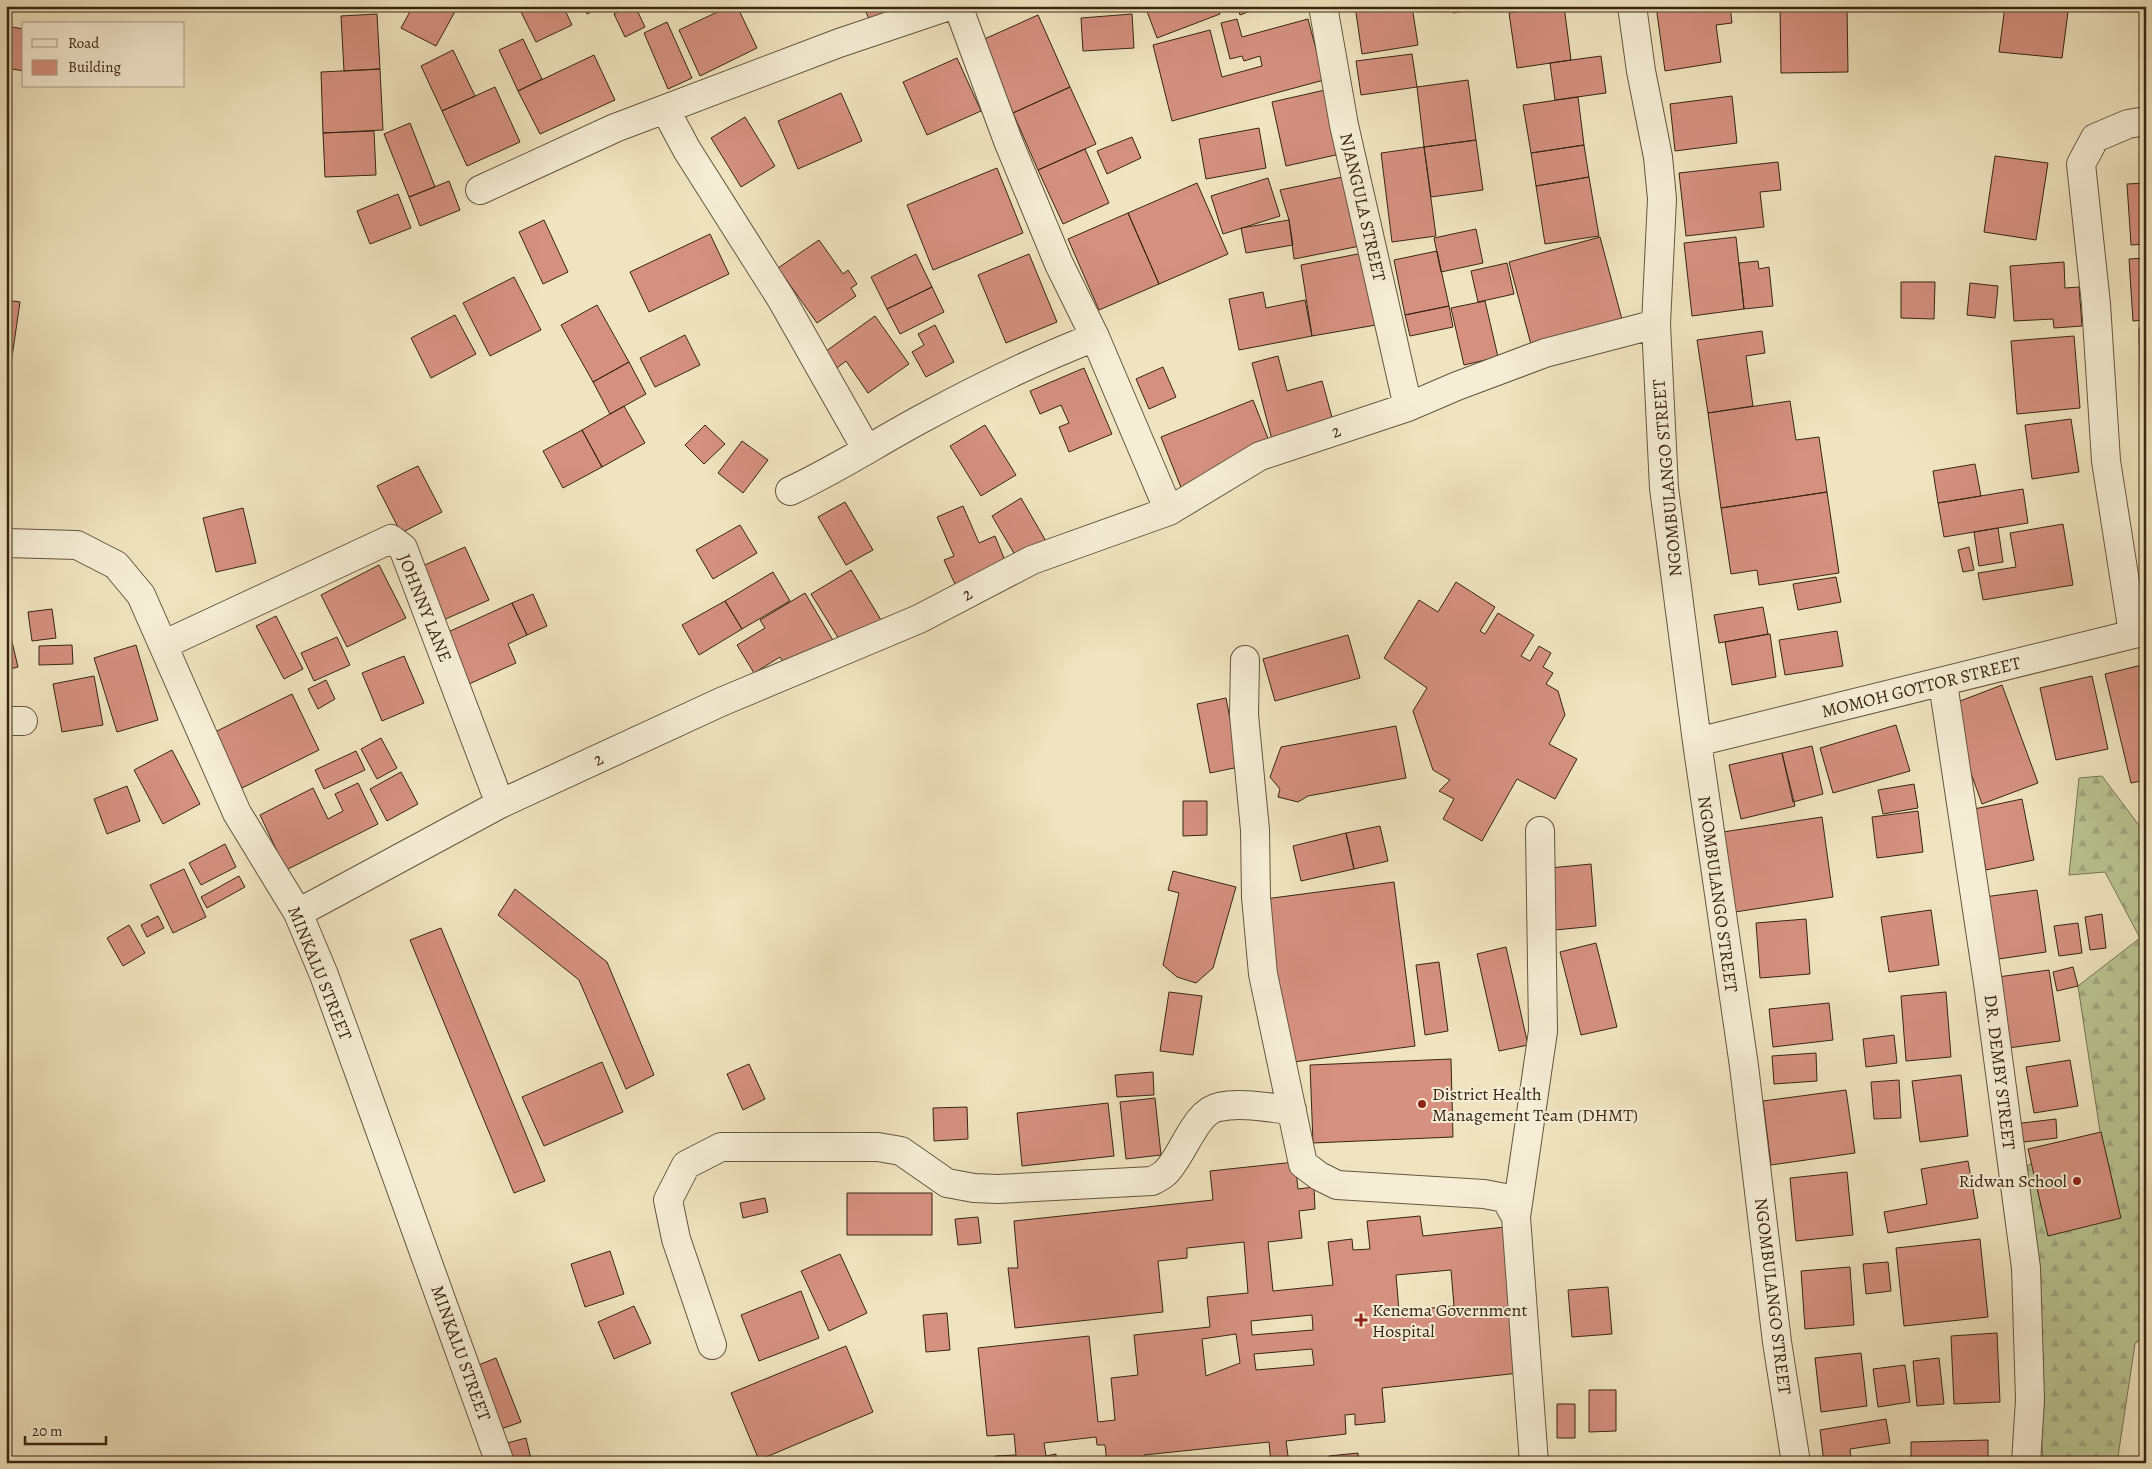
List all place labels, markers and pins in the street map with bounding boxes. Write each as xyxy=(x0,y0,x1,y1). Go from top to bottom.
place label: District Health Management Team (DHMT) xyxy=(1432,1082,1638,1127)
marker: District Health Management Team (DHMT) xyxy=(1416,1098,1428,1110)
place label: Ridwan School xyxy=(1958,1169,2068,1193)
marker: Ridwan School xyxy=(2071,1175,2083,1187)
place label: Kenema Government Hospital xyxy=(1372,1298,1527,1343)
marker: Kenema Government Hospital xyxy=(1354,1313,1368,1327)

